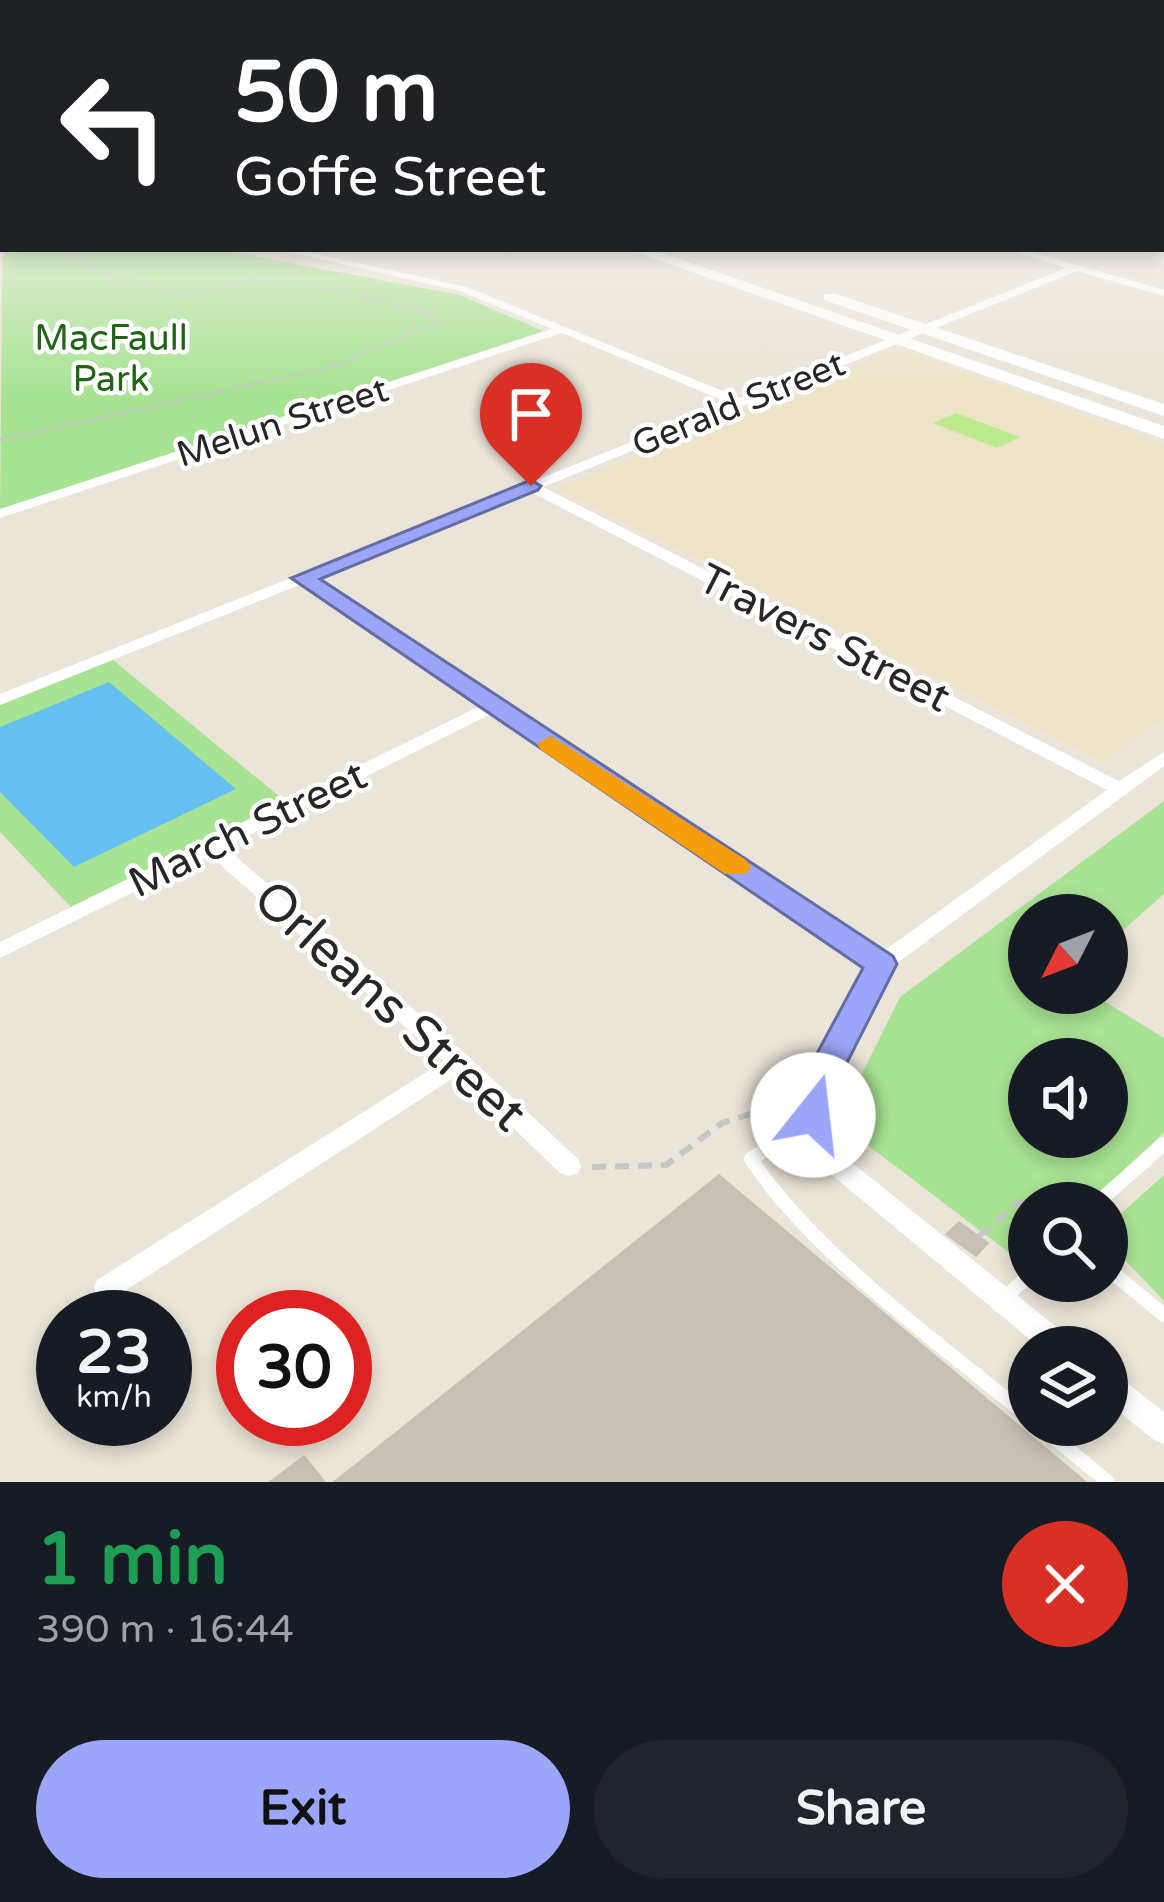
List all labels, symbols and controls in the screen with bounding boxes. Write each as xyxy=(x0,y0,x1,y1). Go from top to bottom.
text: 50 m xyxy=(234,43,438,144)
icon: left xyxy=(36,48,192,204)
text: Goffe Street xyxy=(234,145,547,210)
park label: MacFaull Park xyxy=(34,317,188,401)
street label: Gerald Street xyxy=(626,342,851,467)
pin xyxy=(480,363,582,486)
street label: Melun Street xyxy=(171,368,394,477)
icon: arrive xyxy=(498,381,564,447)
street label: Travers Street xyxy=(690,553,959,724)
street label: March Street xyxy=(120,750,375,909)
street label: Orleans Street xyxy=(241,868,539,1145)
north arrow xyxy=(1008,894,1128,1014)
map controls xyxy=(1008,894,1128,1446)
button: sound xyxy=(1008,1038,1128,1158)
position arrow xyxy=(750,1052,876,1178)
button: search xyxy=(1008,1182,1128,1302)
speed limit sign: 30 xyxy=(216,1290,372,1446)
text: 23 xyxy=(76,1317,152,1389)
button: layers xyxy=(1008,1326,1128,1446)
text: km/h xyxy=(76,1379,152,1416)
text: 1 min xyxy=(36,1517,228,1604)
button: close xyxy=(1002,1521,1128,1647)
text: 390 m · 16:44 xyxy=(36,1606,294,1653)
button: Exit xyxy=(36,1740,570,1878)
button: Share xyxy=(594,1740,1128,1878)

